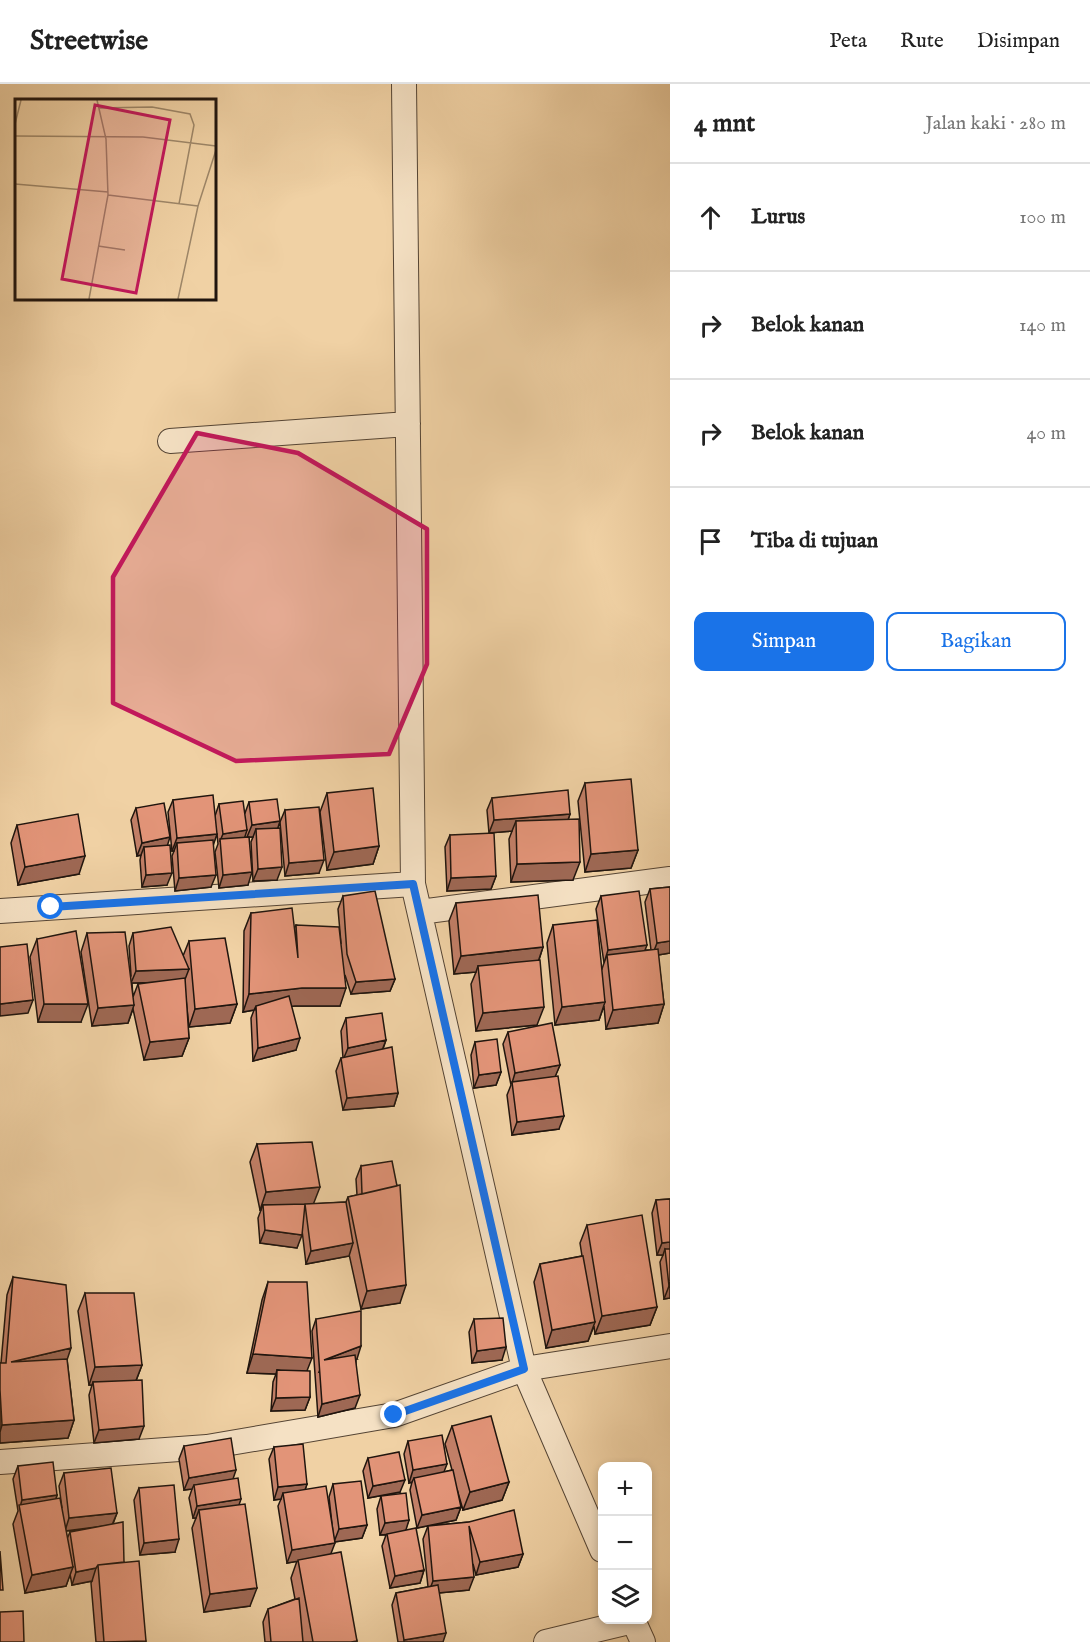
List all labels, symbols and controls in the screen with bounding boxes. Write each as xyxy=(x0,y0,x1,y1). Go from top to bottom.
text: Streetwise xyxy=(30,24,148,59)
text: Peta xyxy=(829,28,867,55)
text: Rute xyxy=(900,28,944,55)
text: Disimpan xyxy=(977,28,1060,55)
inset map xyxy=(15,99,216,300)
text: 4 mnt xyxy=(694,107,755,140)
text: Jalan kaki · 280 m xyxy=(925,111,1066,136)
icon: ahead xyxy=(694,201,727,234)
text: Lurus xyxy=(751,203,805,231)
text: 100 m xyxy=(1019,205,1066,230)
icon: right xyxy=(694,309,727,342)
text: Belok kanan xyxy=(751,311,864,339)
text: 140 m xyxy=(1019,313,1066,338)
icon: right xyxy=(694,417,727,450)
text: Belok kanan xyxy=(751,419,864,447)
text: 40 m xyxy=(1027,421,1066,446)
icon: arrive xyxy=(694,525,727,558)
text: Tiba di tujuan xyxy=(751,527,878,555)
button: Simpan xyxy=(694,612,874,671)
button: Bagikan xyxy=(886,612,1066,671)
route start xyxy=(37,893,63,919)
route end xyxy=(380,1401,406,1427)
map controls xyxy=(598,1462,652,1624)
button: + xyxy=(598,1462,652,1516)
button: − xyxy=(598,1516,652,1570)
button: layers xyxy=(598,1570,652,1624)

